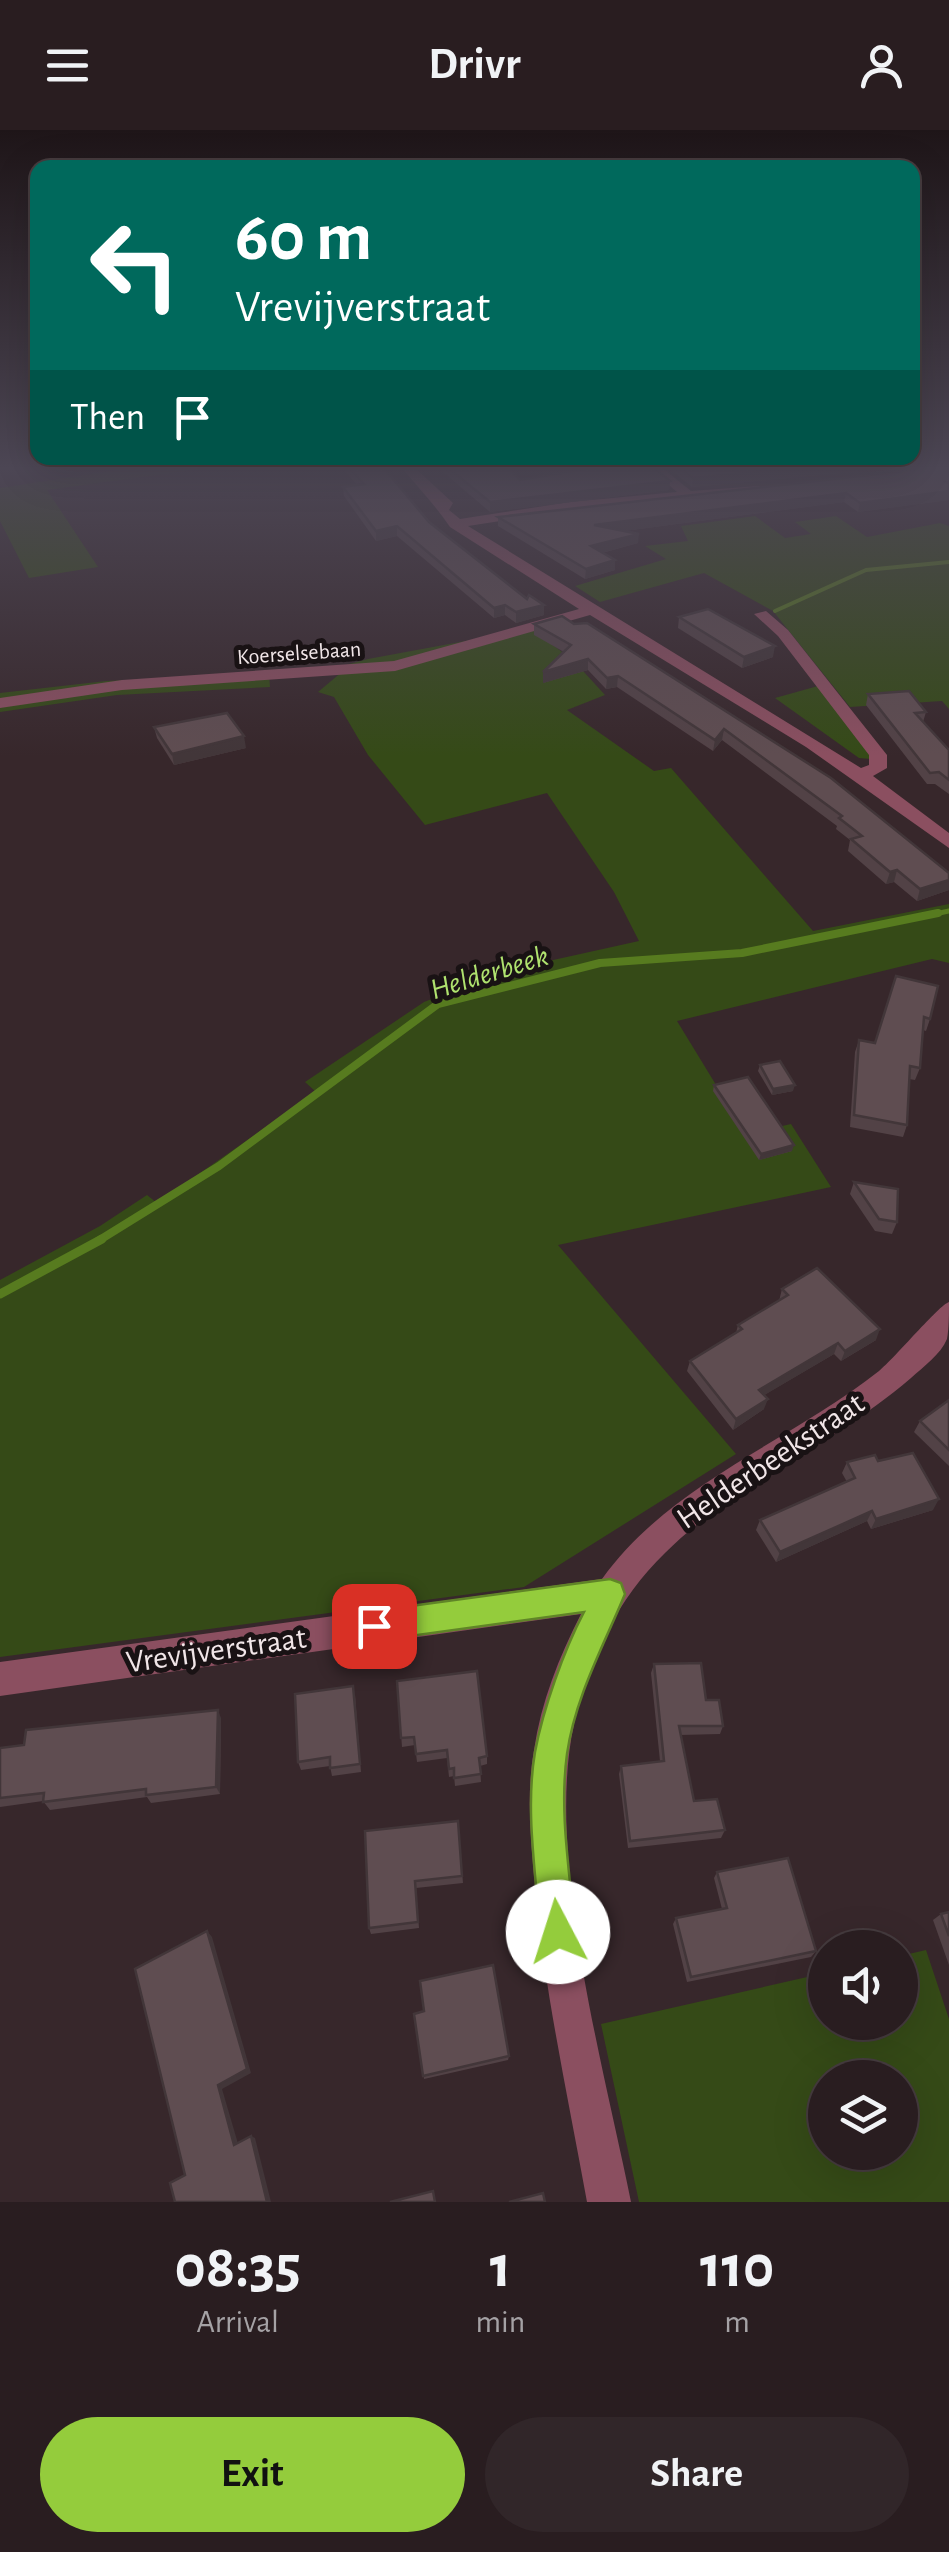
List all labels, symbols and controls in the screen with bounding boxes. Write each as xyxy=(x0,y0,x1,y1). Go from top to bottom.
icon: menu xyxy=(40,38,95,93)
icon: person xyxy=(854,38,909,93)
text: Drivr xyxy=(428,42,521,87)
icon: left xyxy=(70,200,200,330)
text: 60 m xyxy=(235,203,372,273)
text: Vrevijverstraat xyxy=(235,285,490,330)
icon: arrive xyxy=(165,390,220,445)
text: Then xyxy=(70,399,145,437)
street label: Koerselsebaan xyxy=(236,638,362,668)
water label: Helderbeek xyxy=(427,941,552,1005)
street label: Helderbeekstraat xyxy=(671,1387,870,1535)
pin xyxy=(332,1584,417,1669)
icon: arrive xyxy=(347,1599,402,1654)
street label: Vrevijverstraat xyxy=(124,1622,308,1678)
position arrow xyxy=(506,1880,610,1984)
map controls xyxy=(808,1930,918,2170)
button: sound xyxy=(808,1930,918,2040)
button: layers xyxy=(808,2060,918,2170)
text: 08:35 xyxy=(175,2238,301,2298)
text: 1 xyxy=(490,2238,511,2298)
text: 110 xyxy=(700,2238,774,2298)
text: Arrival xyxy=(197,2306,279,2338)
text: min xyxy=(476,2306,525,2338)
text: m xyxy=(724,2306,750,2338)
button: Exit xyxy=(40,2417,465,2532)
button: Share xyxy=(485,2417,909,2532)

